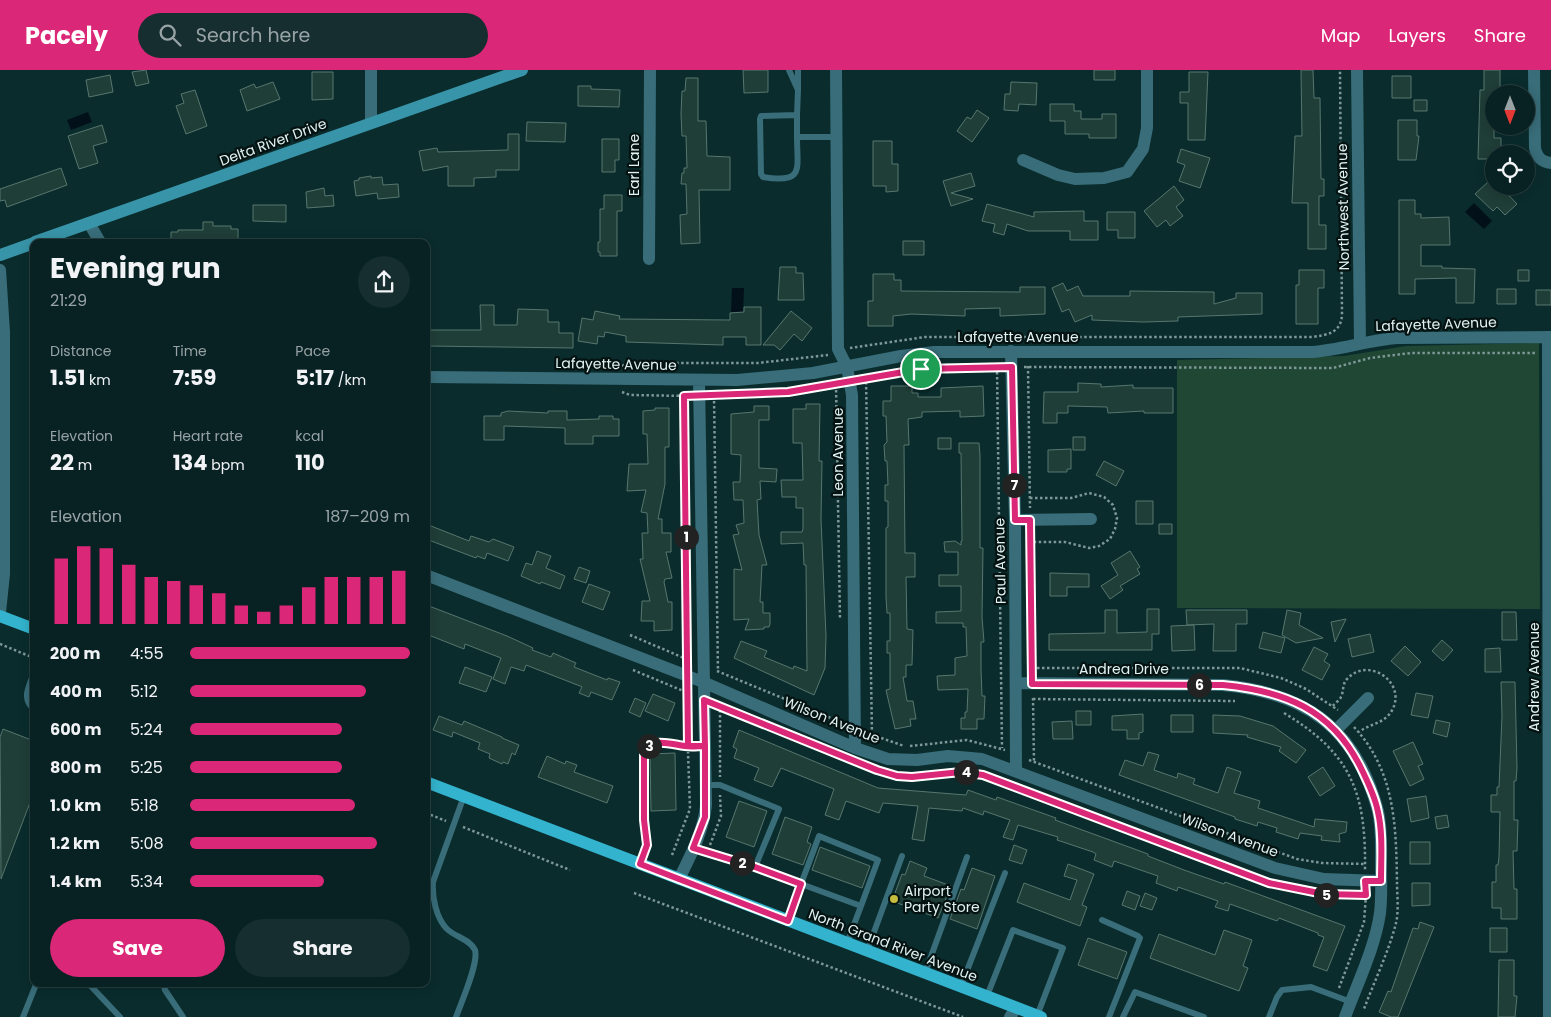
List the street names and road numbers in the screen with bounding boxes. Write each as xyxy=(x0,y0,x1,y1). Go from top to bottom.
street label: Delta River Drive xyxy=(217,113,330,171)
street label: Earl Lane xyxy=(624,134,644,196)
street label: Northwest Avenue xyxy=(1332,143,1354,271)
street label: Lafayette Avenue xyxy=(1375,312,1497,336)
street label: Lafayette Avenue xyxy=(957,327,1079,347)
street label: Lafayette Avenue xyxy=(555,353,677,375)
street label: Leon Avenue xyxy=(828,407,848,496)
street label: Paul Avenue xyxy=(989,517,1011,604)
street label: Andrew Avenue xyxy=(1524,622,1544,732)
street label: Andrea Drive xyxy=(1079,659,1169,679)
street label: Wilson Avenue xyxy=(781,692,883,749)
street label: Wilson Avenue xyxy=(1179,808,1282,862)
street label: North Grand River Avenue xyxy=(806,903,981,987)

